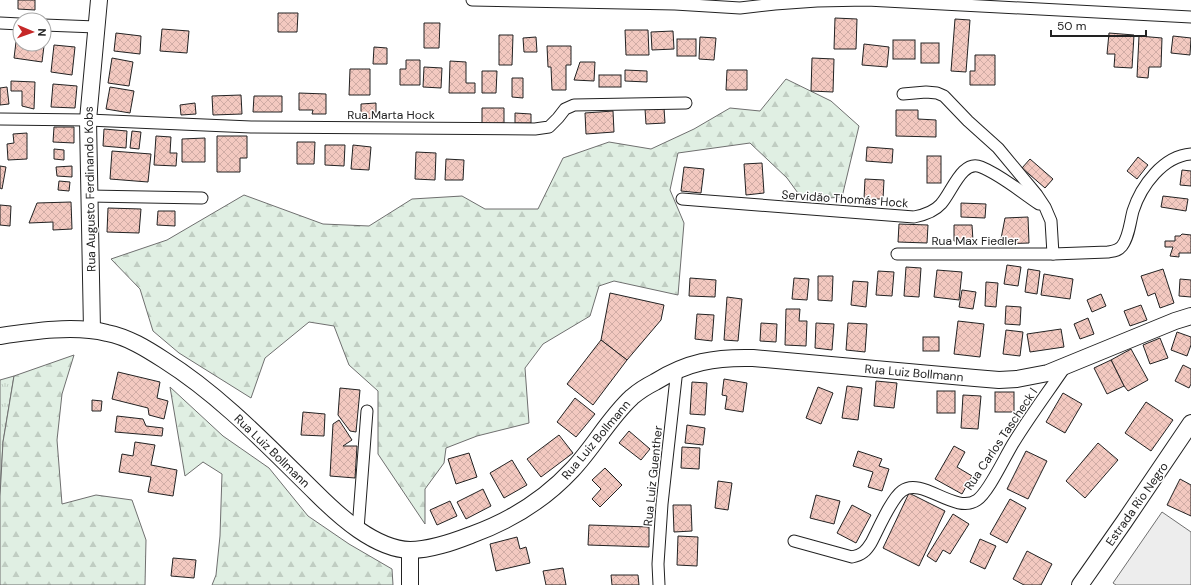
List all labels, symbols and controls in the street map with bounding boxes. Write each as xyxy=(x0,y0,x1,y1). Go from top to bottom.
north arrow xyxy=(12,12,52,52)
scale bar xyxy=(1051,12,1146,38)
text: 50 m xyxy=(1057,18,1086,34)
text: N xyxy=(35,28,49,37)
street label: Rua Augusto Ferdinando Kobs xyxy=(81,106,99,272)
street label: Rua Marta Hock xyxy=(347,107,435,123)
street label: Servidão Thomás Hock xyxy=(781,187,909,211)
street label: Rua Max Fiedler xyxy=(931,233,1019,249)
street label: Rua Luiz Bollmann xyxy=(864,361,964,385)
street label: Rua Carlos Tascheck I xyxy=(961,385,1041,493)
street label: Rua Luiz Bollmann xyxy=(558,397,634,483)
street label: Rua Luiz Bollmann xyxy=(231,411,313,491)
street label: Rua Luiz Guenther xyxy=(640,424,666,527)
street label: Estrada Rio Negro xyxy=(1102,459,1172,549)

